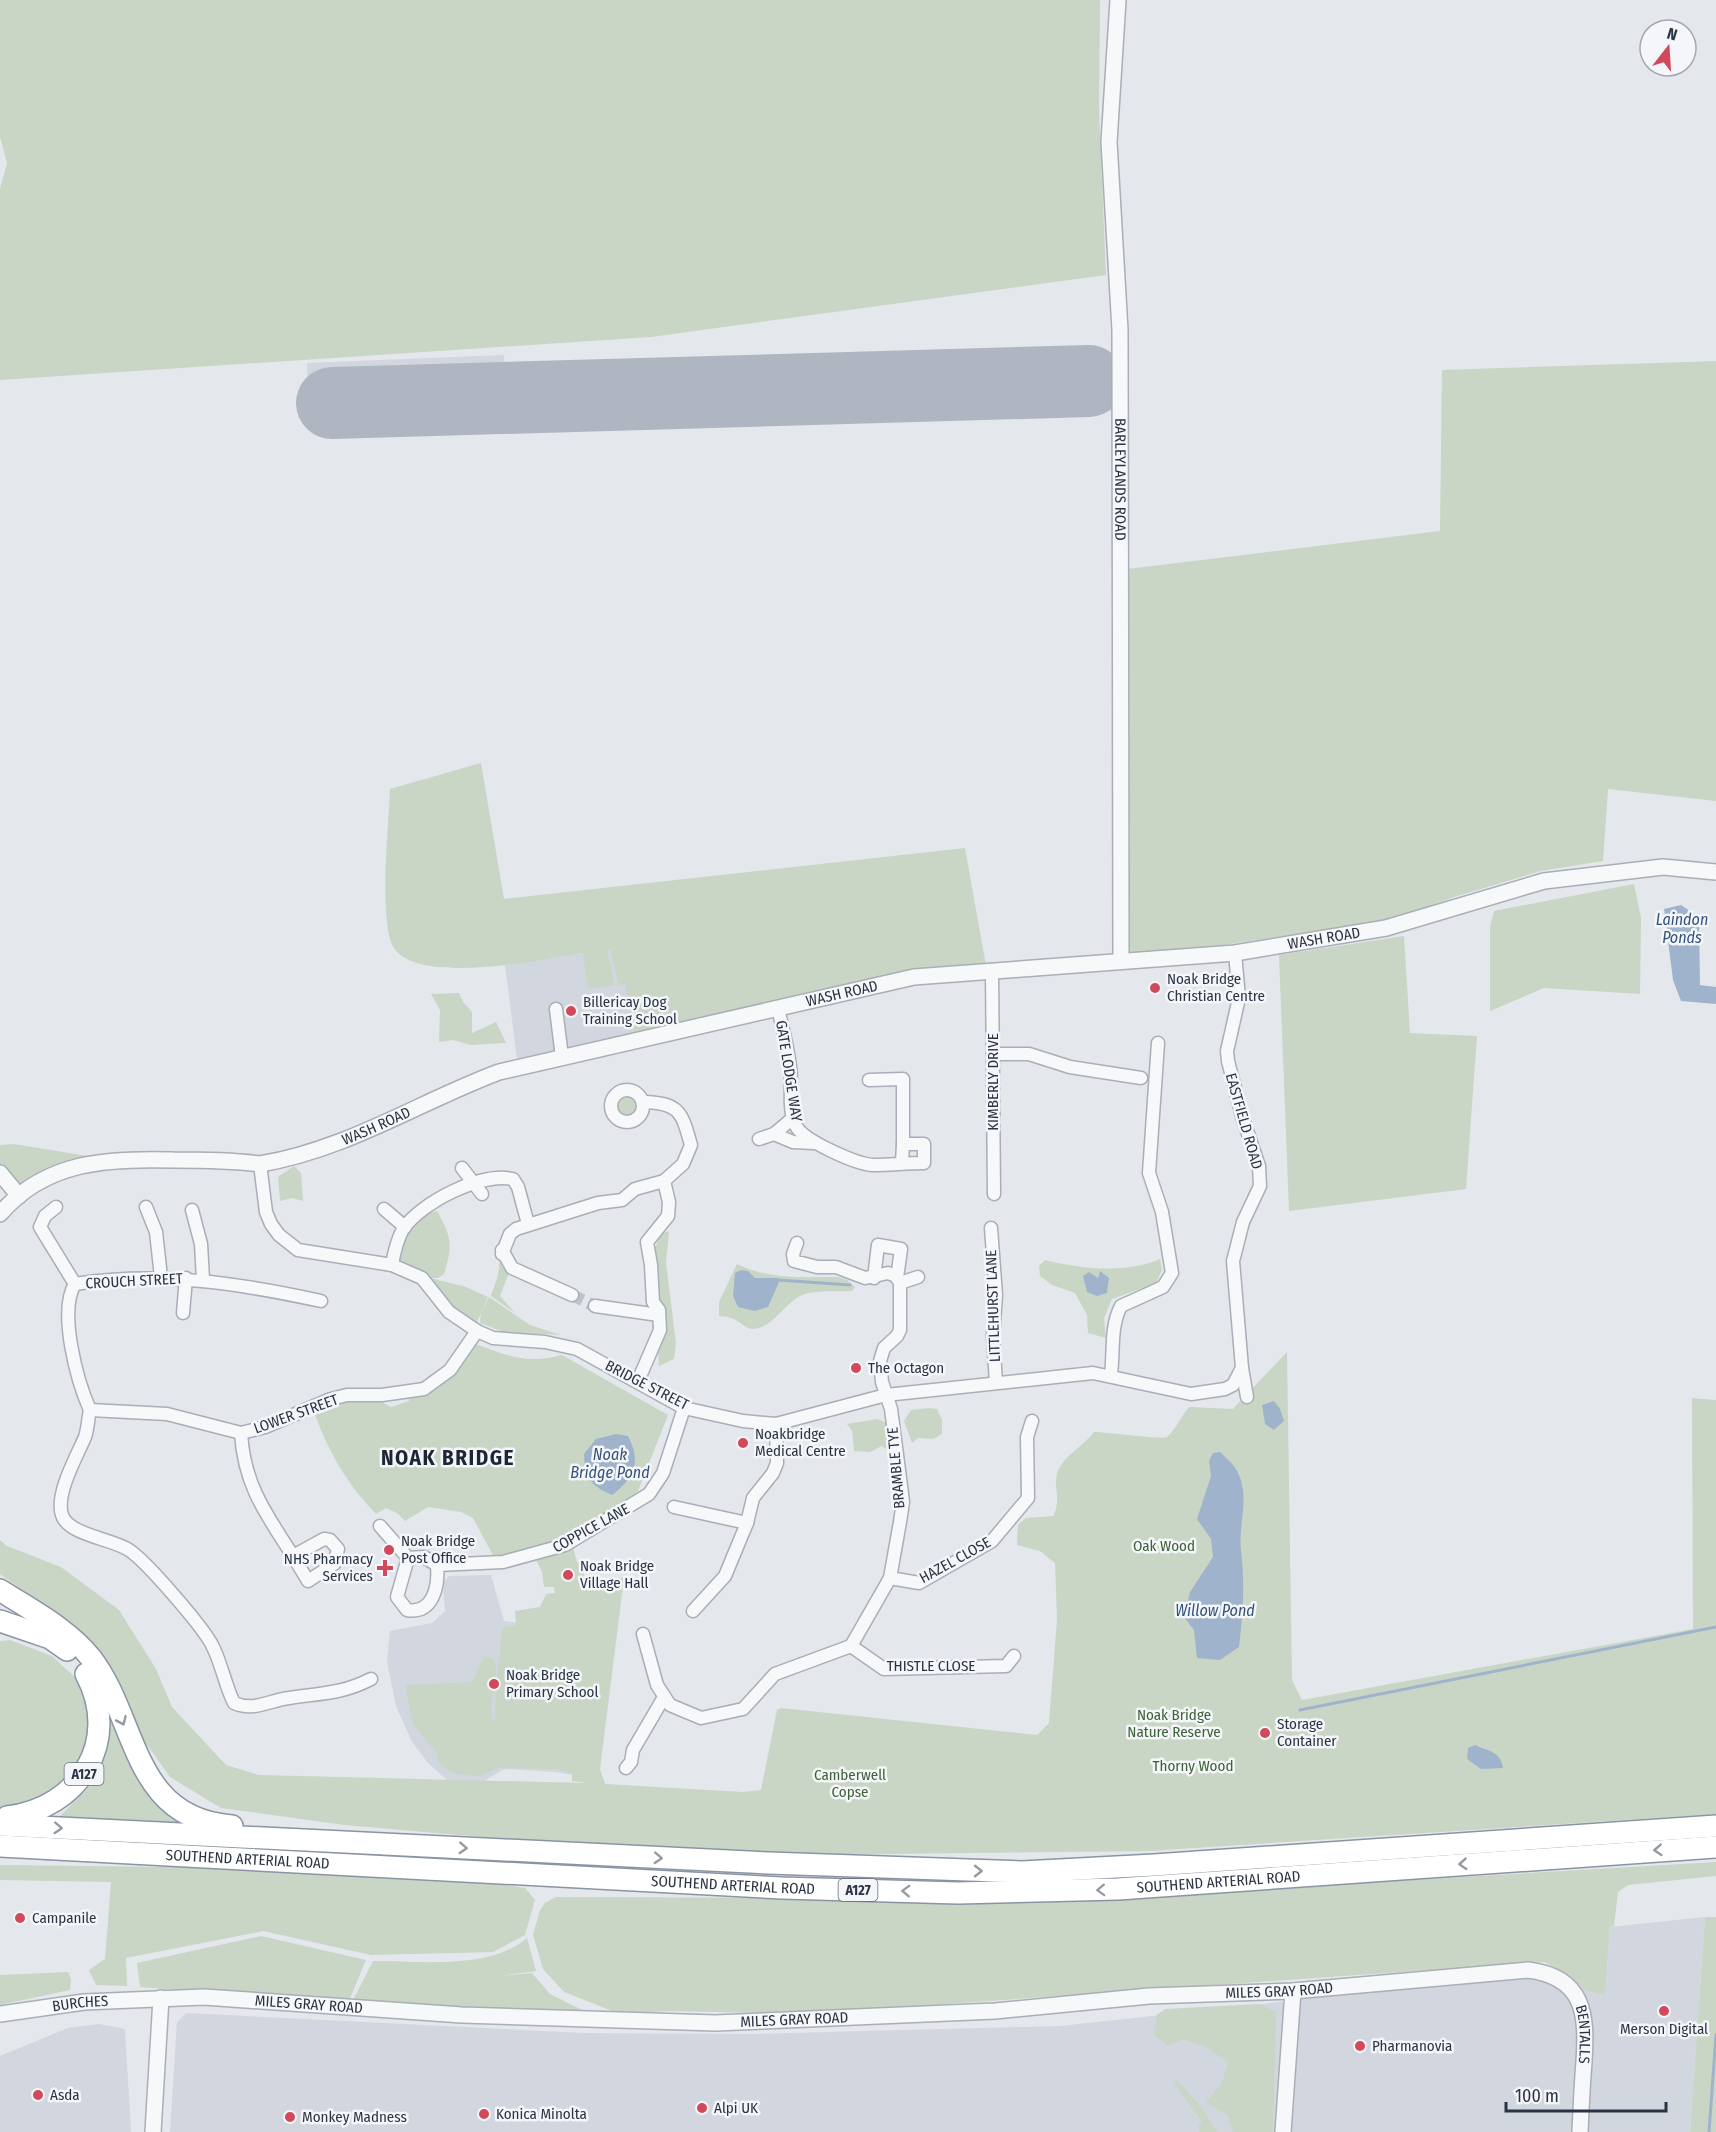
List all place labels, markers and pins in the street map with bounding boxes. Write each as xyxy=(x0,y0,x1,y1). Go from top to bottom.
place label: Noak Bridge Christian Centre xyxy=(1167,970,1265,1005)
marker: Noak Bridge Christian Centre xyxy=(1148,981,1162,995)
place label: Billericay Dog Training School xyxy=(583,993,677,1028)
marker: Billericay Dog Training School xyxy=(564,1004,578,1018)
place label: The Octagon xyxy=(868,1359,944,1377)
marker: The Octagon xyxy=(849,1361,863,1375)
place label: Noakbridge Medical Centre xyxy=(755,1425,846,1460)
marker: Noakbridge Medical Centre xyxy=(736,1436,750,1450)
place label: Noak Bridge Post Office xyxy=(401,1532,475,1567)
marker: Noak Bridge Post Office xyxy=(382,1543,396,1557)
place label: NHS Pharmacy Services xyxy=(284,1550,373,1585)
place label: Noak Bridge Village Hall xyxy=(580,1557,654,1592)
marker: NHS Pharmacy Services xyxy=(378,1561,392,1575)
marker: Noak Bridge Village Hall xyxy=(561,1568,575,1582)
place label: Noak Bridge Primary School xyxy=(506,1666,598,1701)
marker: Noak Bridge Primary School xyxy=(487,1677,501,1691)
place label: Storage Container xyxy=(1277,1715,1337,1750)
marker: Storage Container xyxy=(1258,1726,1272,1740)
place label: Campanile xyxy=(32,1909,97,1927)
marker: Campanile xyxy=(13,1911,27,1925)
marker: Merson Digital xyxy=(1657,2004,1671,2018)
place label: Merson Digital xyxy=(1620,2020,1708,2038)
place label: Pharmanovia xyxy=(1372,2037,1452,2055)
marker: Pharmanovia xyxy=(1353,2039,1367,2053)
place label: Asda xyxy=(50,2086,80,2104)
marker: Asda xyxy=(31,2088,45,2102)
place label: Alpi UK xyxy=(714,2099,758,2117)
marker: Alpi UK xyxy=(695,2101,709,2115)
place label: Konica Minolta xyxy=(496,2105,587,2123)
marker: Konica Minolta xyxy=(477,2107,491,2121)
place label: Monkey Madness xyxy=(302,2108,407,2126)
marker: Monkey Madness xyxy=(283,2110,297,2124)

